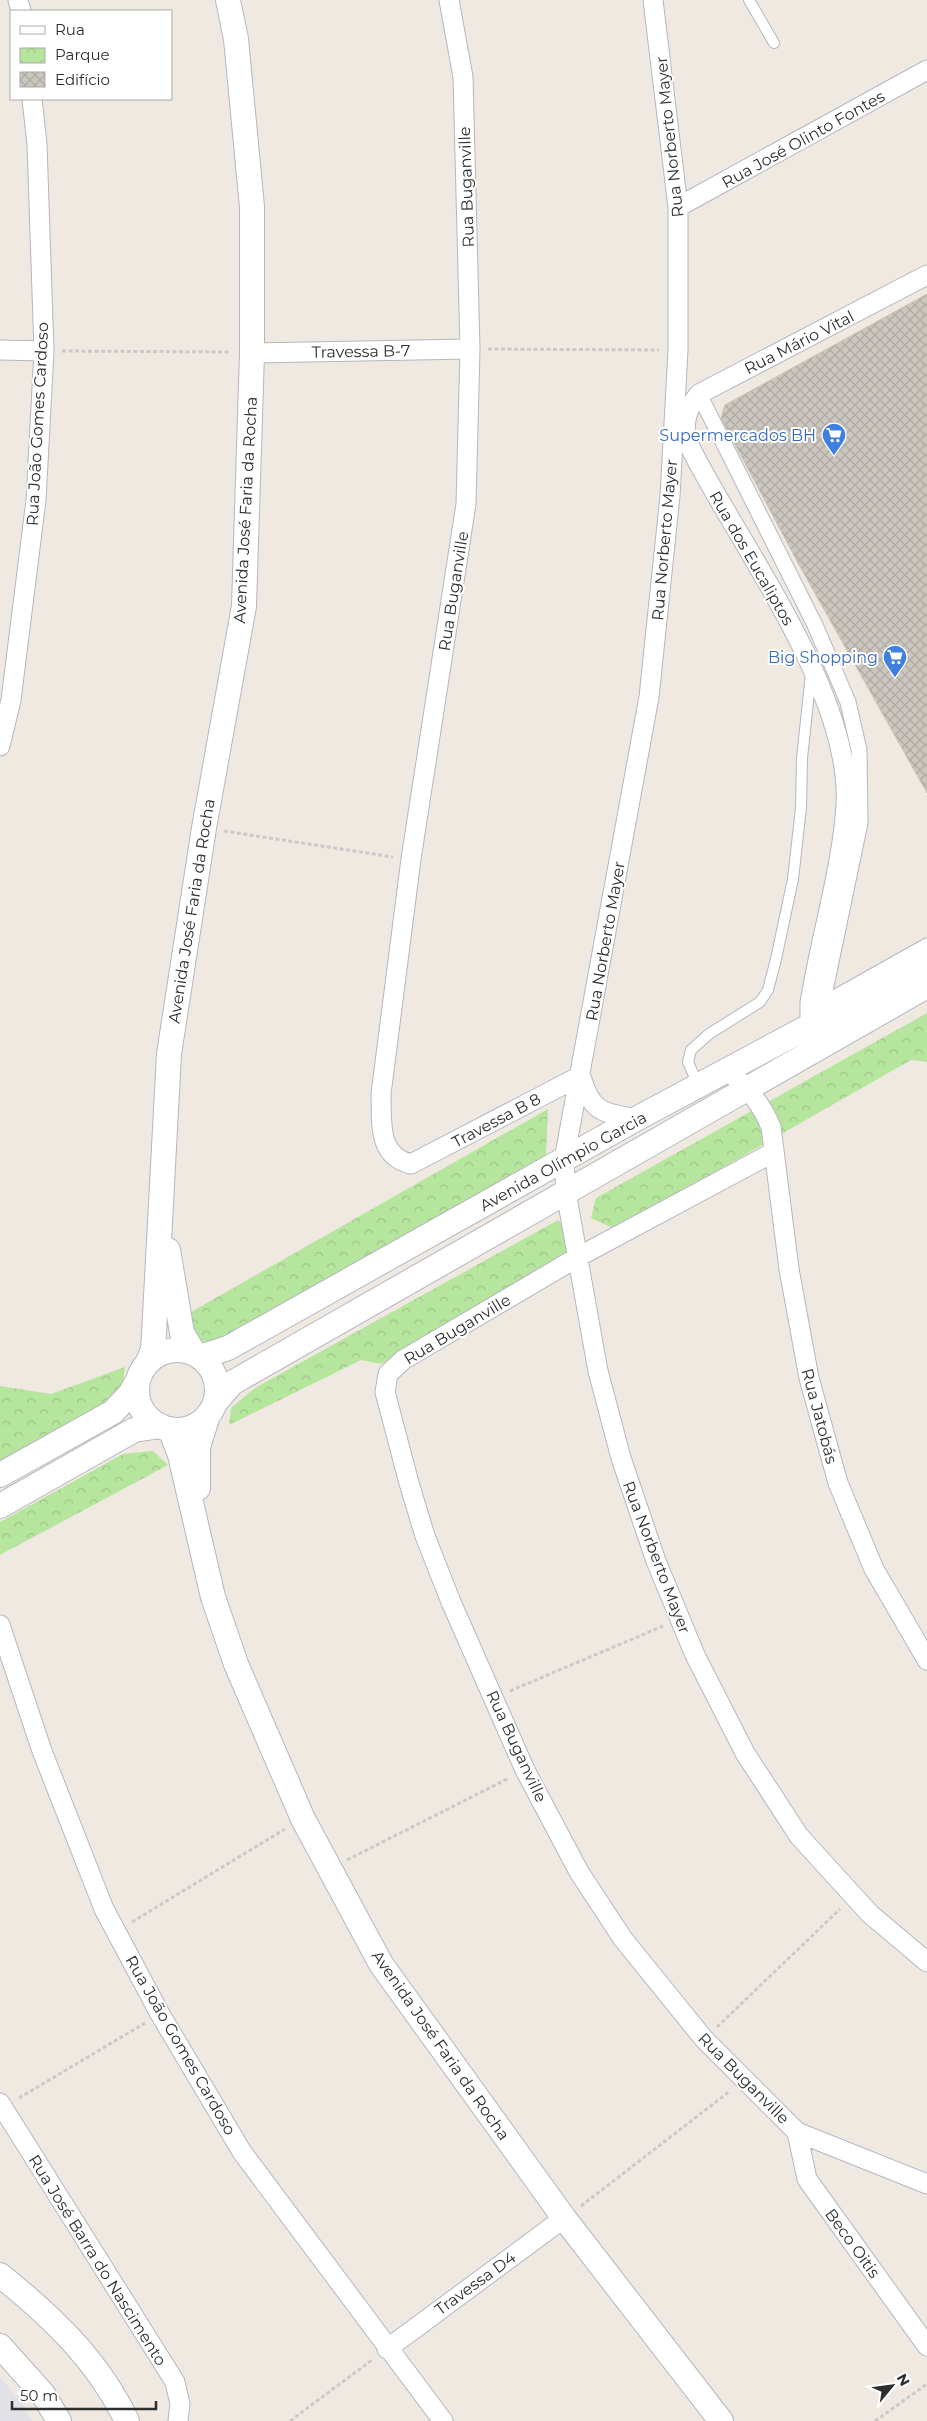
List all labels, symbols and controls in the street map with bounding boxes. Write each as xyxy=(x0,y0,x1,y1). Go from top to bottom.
legend xyxy=(10,10,172,100)
text: Rua xyxy=(55,20,85,39)
text: Parque xyxy=(55,45,110,64)
street label: Rua Norberto Mayer xyxy=(652,55,687,218)
text: Edifício xyxy=(55,70,110,89)
street label: Rua José Olinto Fontes xyxy=(718,87,888,192)
street label: Rua Buganville xyxy=(455,126,478,248)
street label: Rua Mário Vital xyxy=(741,307,857,378)
street label: Rua João Gomes Cardoso xyxy=(23,322,52,527)
street label: Travessa B-7 xyxy=(311,341,411,362)
street label: Avenida José Faria da Rocha xyxy=(230,396,261,624)
supermarket icon: Supermercados BH xyxy=(821,422,847,456)
place label: Supermercados BH xyxy=(659,426,816,445)
street label: Rua Norberto Mayer xyxy=(648,459,681,621)
street label: Rua dos Eucaliptos xyxy=(705,488,798,629)
street label: Rua Buganville xyxy=(435,530,472,652)
supermarket icon: Big Shopping xyxy=(882,644,908,678)
place label: Big Shopping xyxy=(768,648,878,667)
street label: Avenida José Faria da Rocha xyxy=(164,797,219,1025)
street label: Rua Norberto Mayer xyxy=(582,860,629,1022)
street label: Travessa B 8 xyxy=(449,1089,544,1152)
street label: Avenida Olímpio Garcia xyxy=(477,1108,650,1215)
street label: Rua Buganville xyxy=(400,1290,514,1369)
street label: Rua Jatobás xyxy=(798,1366,841,1466)
street label: Rua Norberto Mayer xyxy=(619,1478,694,1636)
street label: Rua Buganville xyxy=(482,1687,551,1805)
street label: Avenida José Faria da Rocha xyxy=(368,1947,514,2144)
street label: Rua João Gomes Cardoso xyxy=(121,1952,240,2138)
street label: Rua Buganville xyxy=(694,2029,793,2128)
street label: Rua José Barra do Nascimento xyxy=(25,2151,171,2369)
street label: Beco Oitis xyxy=(821,2205,884,2282)
street label: Travessa D4 xyxy=(431,2248,520,2319)
north arrow xyxy=(867,2361,917,2411)
text: N xyxy=(893,2370,914,2389)
scale bar xyxy=(12,2378,156,2410)
text: 50 m xyxy=(20,2386,58,2405)

